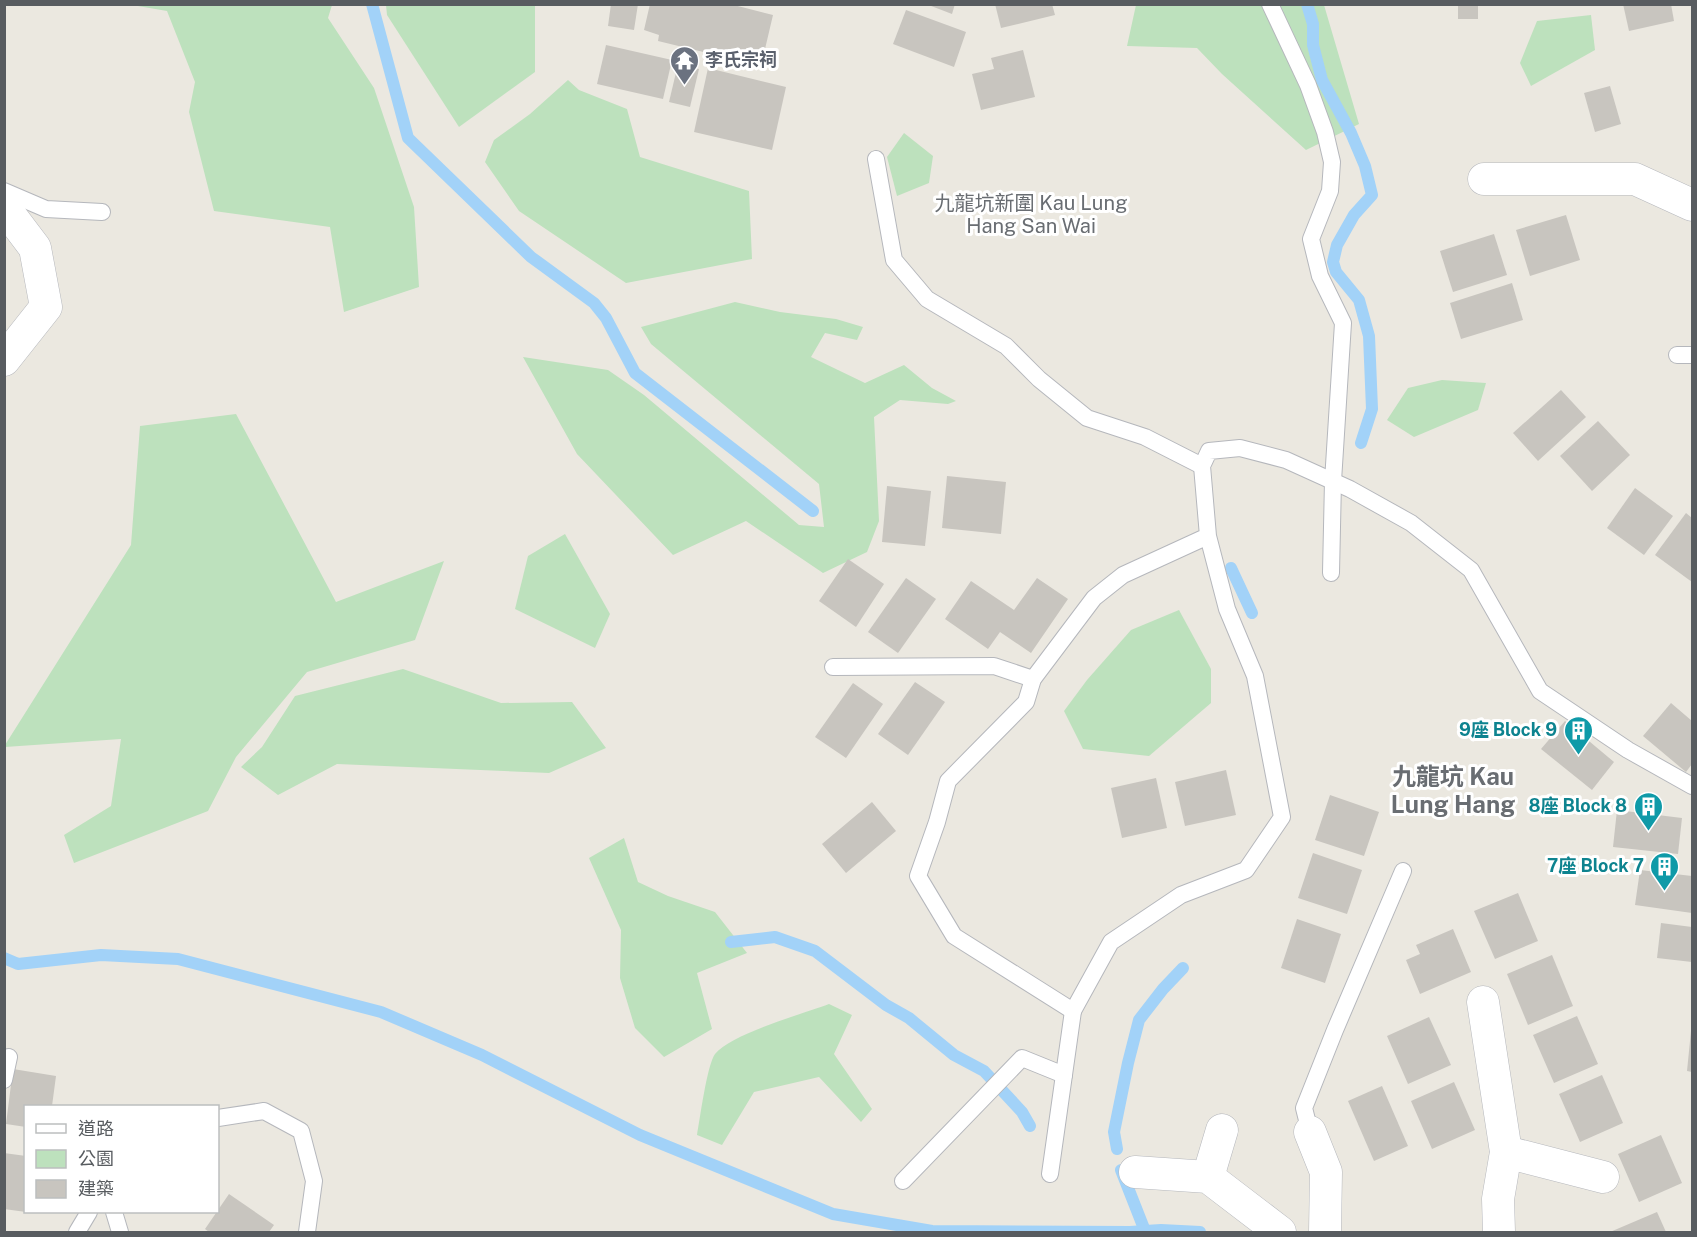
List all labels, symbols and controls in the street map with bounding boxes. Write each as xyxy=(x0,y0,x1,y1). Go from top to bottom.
temple icon: 李氏宗祠 xyxy=(668,44,700,86)
place label: 李氏宗祠 xyxy=(705,49,777,70)
district label: 九龍坑新圍 Kau Lung Hang San Wai xyxy=(934,191,1128,238)
building icon: 9座 Block 9 xyxy=(1562,714,1594,756)
place label: 9座 Block 9 xyxy=(1459,719,1557,740)
district label: 九龍坑 Kau Lung Hang xyxy=(1391,762,1515,818)
building icon: 8座 Block 8 xyxy=(1632,790,1664,832)
place label: 8座 Block 8 xyxy=(1528,795,1627,816)
building icon: 7座 Block 7 xyxy=(1649,850,1681,892)
place label: 7座 Block 7 xyxy=(1547,855,1644,876)
legend xyxy=(24,1105,219,1213)
text: 道路 xyxy=(78,1118,114,1139)
text: 公園 xyxy=(78,1148,114,1169)
text: 建築 xyxy=(78,1178,114,1199)

